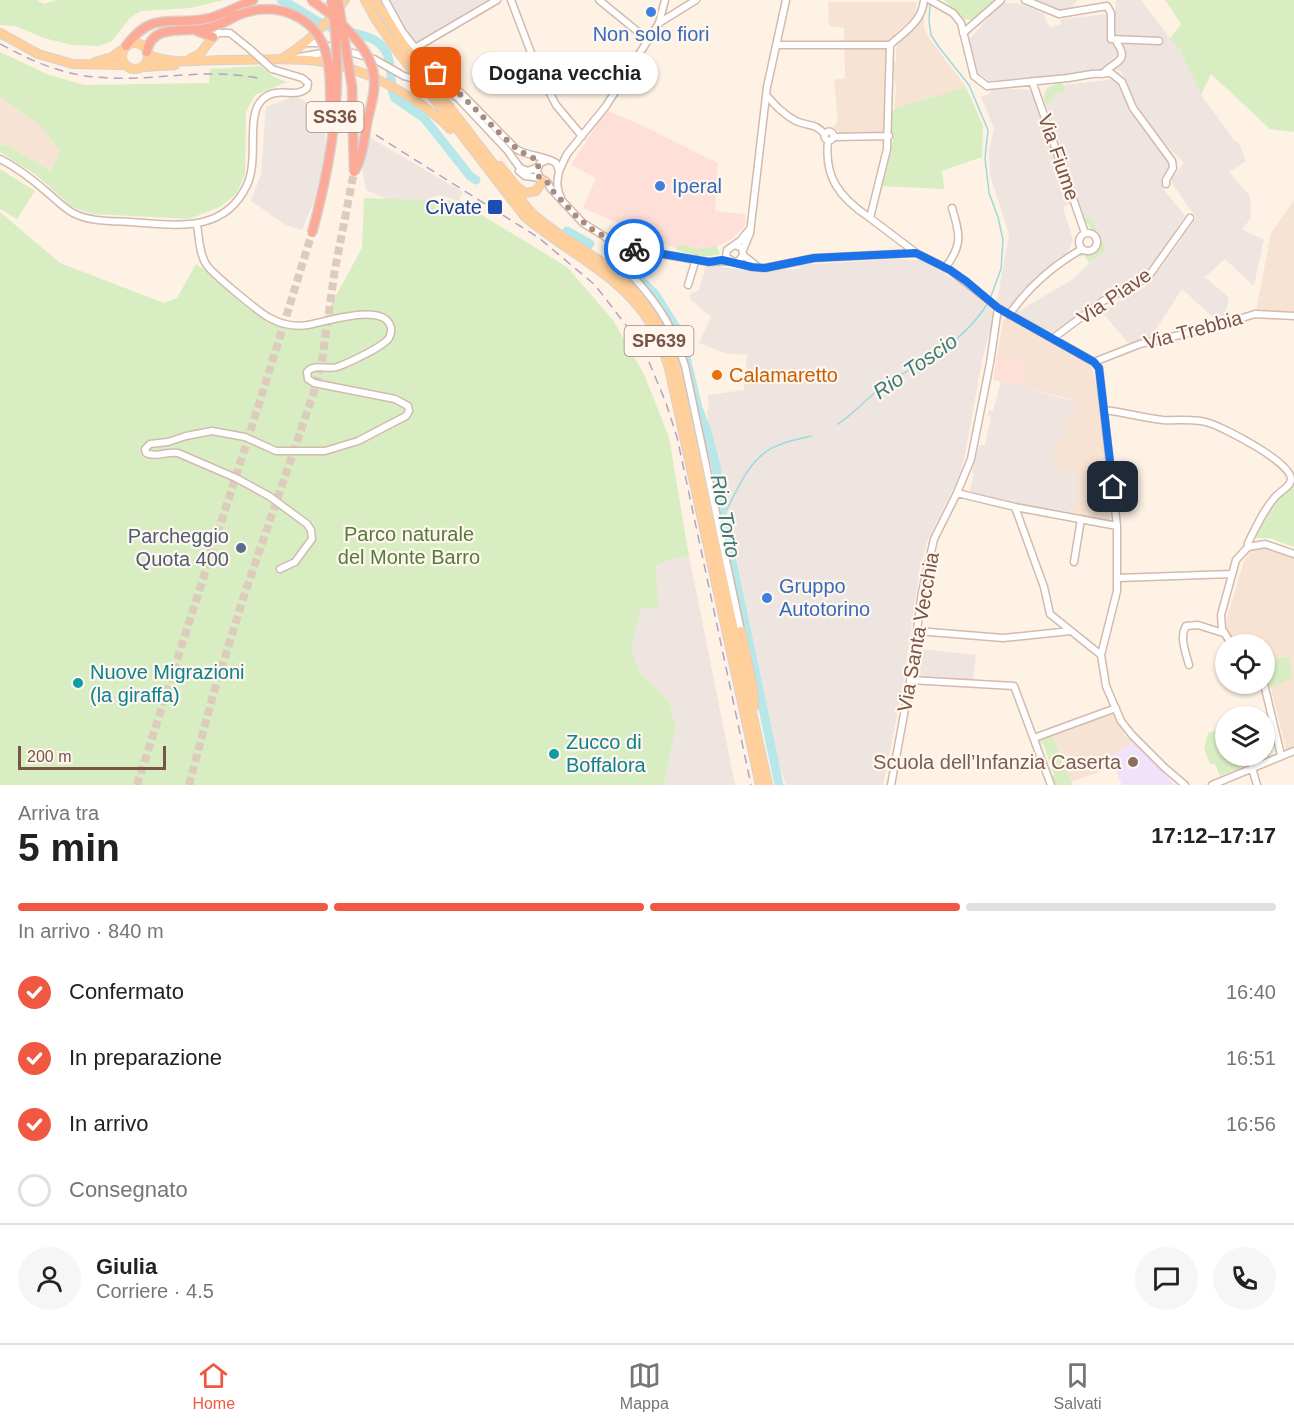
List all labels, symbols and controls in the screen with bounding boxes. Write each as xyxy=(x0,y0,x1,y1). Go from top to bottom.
marker: Non solo fiori xyxy=(644,5,658,19)
place label: Non solo fiori xyxy=(593,23,709,45)
pin xyxy=(410,47,461,98)
callout: Dogana vecchia xyxy=(472,52,658,94)
icon: bag xyxy=(419,56,452,89)
text: Dogana vecchia xyxy=(489,62,641,84)
road number: SS36 xyxy=(306,102,364,132)
street label: Via Fiume xyxy=(1034,111,1084,203)
place label: Iperal xyxy=(672,175,722,197)
marker: Iperal xyxy=(653,179,667,193)
place label: Civate xyxy=(425,196,482,218)
marker: Civate xyxy=(486,198,504,216)
courier xyxy=(604,219,664,279)
icon: bike xyxy=(618,233,651,266)
street label: Via Piave xyxy=(1073,263,1155,329)
street label: Via Trebbia xyxy=(1141,306,1245,354)
road number: SP639 xyxy=(624,326,694,356)
water label: Rio Toscio xyxy=(869,329,962,403)
place label: Calamaretto xyxy=(729,364,838,386)
marker: Calamaretto xyxy=(710,368,724,382)
pin xyxy=(1087,461,1138,512)
icon: home xyxy=(1096,470,1129,503)
water label: Rio Torto xyxy=(707,472,745,560)
park label: Parco naturale del Monte Barro xyxy=(338,523,480,568)
place label: Parcheggio Quota 400 xyxy=(128,525,229,570)
marker: Parcheggio Quota 400 xyxy=(234,541,248,555)
street label: Via Santa Vecchia xyxy=(893,549,943,714)
place label: Gruppo Autotorino xyxy=(779,575,870,620)
marker: Gruppo Autotorino xyxy=(760,591,774,605)
map controls xyxy=(1215,634,1275,766)
button: locate xyxy=(1215,634,1275,694)
place label: Nuove Migrazioni (la giraffa) xyxy=(90,661,245,706)
marker: Nuove Migrazioni (la giraffa) xyxy=(71,676,85,690)
button: layers xyxy=(1215,706,1275,766)
place label: Zucco di Boffalora xyxy=(566,731,647,776)
scale bar xyxy=(18,743,166,770)
marker: Zucco di Boffalora xyxy=(547,747,561,761)
text: 200 m xyxy=(27,748,71,765)
place label: Scuola dell’Infanzia Caserta xyxy=(873,751,1122,773)
marker: Scuola dell’Infanzia Caserta xyxy=(1126,755,1140,769)
text: Arriva tra xyxy=(18,802,99,824)
text: 17:12–17:17 xyxy=(1151,823,1276,848)
text: 5 min xyxy=(18,826,120,869)
text: In arrivo · 840 m xyxy=(18,920,164,942)
icon: check xyxy=(18,976,51,1009)
text: Confermato xyxy=(69,979,184,1004)
text: 16:40 xyxy=(1226,981,1276,1003)
icon: check xyxy=(18,1042,51,1075)
text: In preparazione xyxy=(69,1045,222,1070)
text: 16:51 xyxy=(1226,1047,1276,1069)
icon: check xyxy=(18,1108,51,1141)
text: In arrivo xyxy=(69,1111,148,1136)
text: 16:56 xyxy=(1226,1113,1276,1135)
text: Consegnato xyxy=(69,1177,188,1202)
button: person xyxy=(18,1247,81,1310)
button: chat xyxy=(1135,1247,1198,1310)
button: phone xyxy=(1213,1247,1276,1310)
text: Giulia xyxy=(96,1254,157,1279)
text: Corriere · 4.5 xyxy=(96,1280,214,1302)
tab: Home xyxy=(192,1359,235,1413)
tab: Mappa xyxy=(620,1359,669,1413)
tab: Salvati xyxy=(1054,1359,1102,1413)

